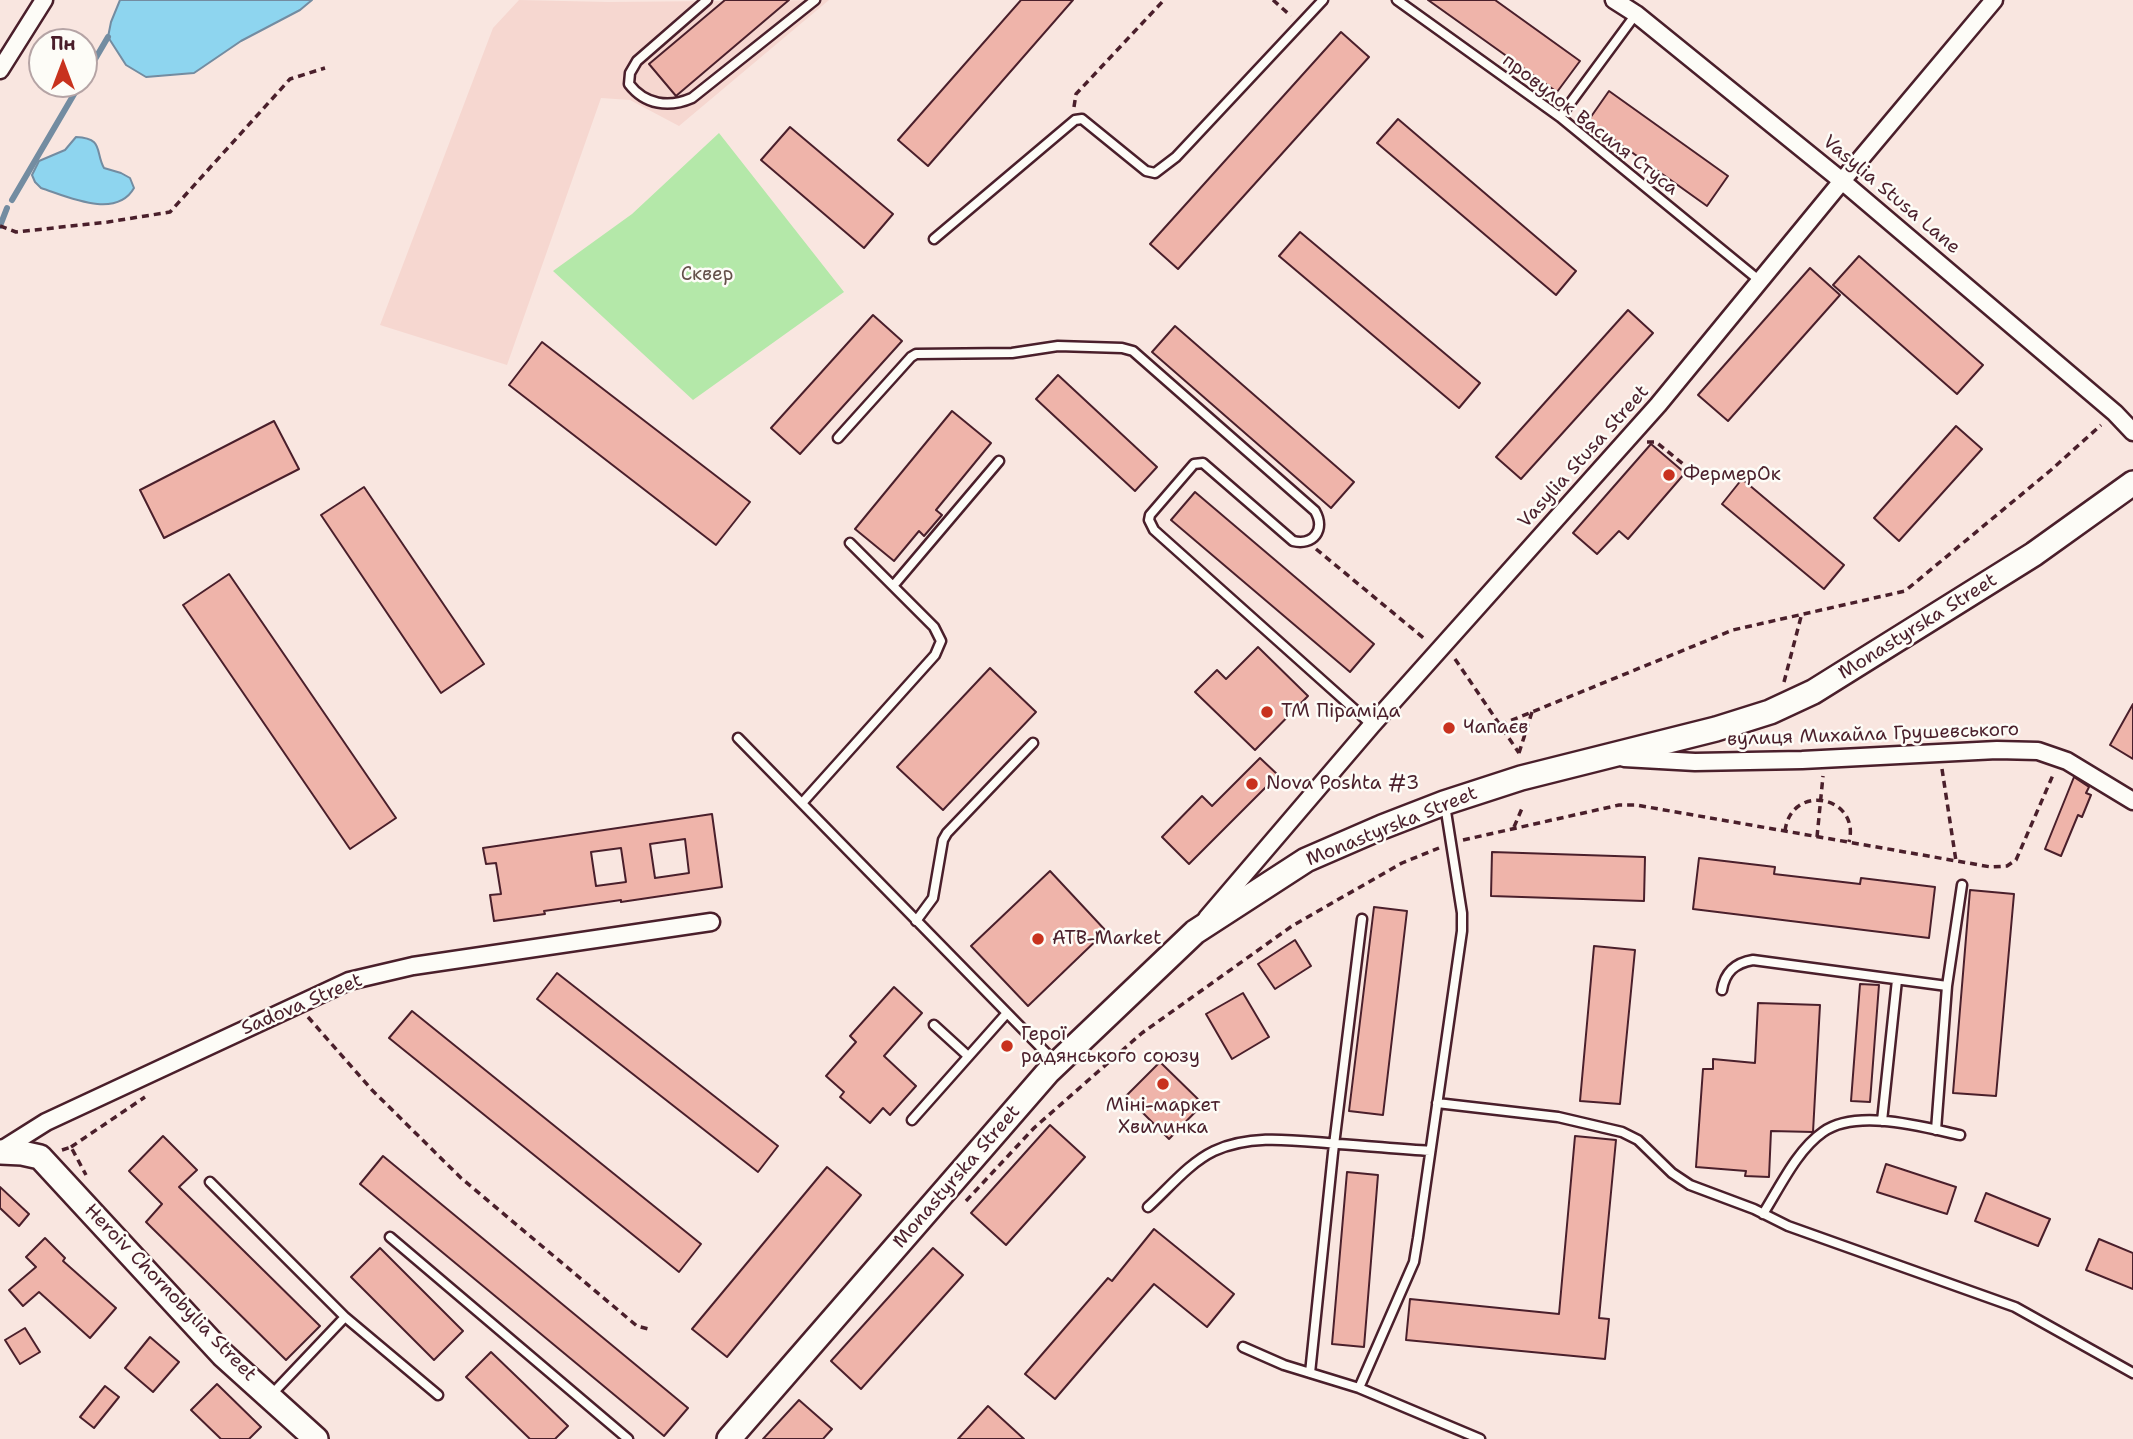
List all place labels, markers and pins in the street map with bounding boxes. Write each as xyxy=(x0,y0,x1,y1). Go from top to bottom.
place label: ФермерОк xyxy=(1683,464,1781,486)
marker: ФермерОк xyxy=(1661,467,1677,483)
place label: ТМ Піраміда xyxy=(1281,701,1400,723)
marker: ТМ Піраміда xyxy=(1259,704,1275,720)
place label: Чапаєв xyxy=(1463,717,1528,739)
marker: Чапаєв xyxy=(1441,720,1457,736)
place label: Nova Poshta #3 xyxy=(1266,773,1419,795)
marker: Nova Poshta #3 xyxy=(1244,776,1260,792)
place label: ATB-Market xyxy=(1052,928,1162,950)
marker: ATB-Market xyxy=(1030,931,1046,947)
place label: Герої радянського союзу xyxy=(1021,1024,1200,1068)
marker: Герої радянського союзу xyxy=(999,1038,1015,1054)
marker: Міні-маркет Хвилинка xyxy=(1155,1076,1171,1092)
place label: Міні-маркет Хвилинка xyxy=(1106,1095,1220,1139)

